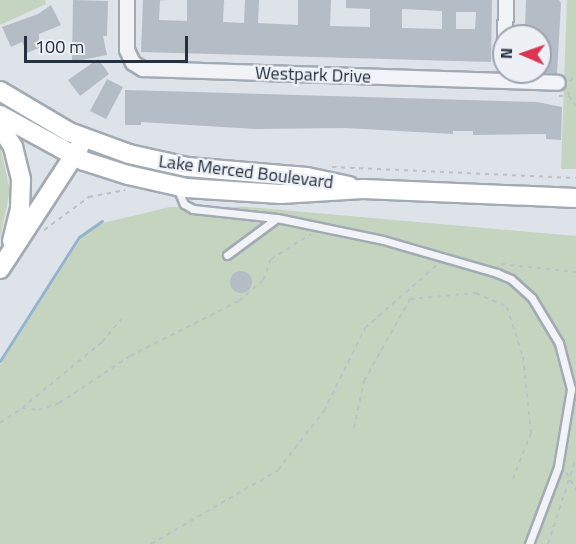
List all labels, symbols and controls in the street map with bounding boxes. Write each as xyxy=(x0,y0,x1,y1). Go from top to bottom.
scale bar xyxy=(27,24,190,62)
north arrow xyxy=(492,24,552,84)
text: 100 m xyxy=(35,33,84,60)
text: N xyxy=(494,47,518,59)
street label: Westpark Drive xyxy=(255,62,371,88)
street label: Lake Merced Boulevard xyxy=(157,151,335,193)

